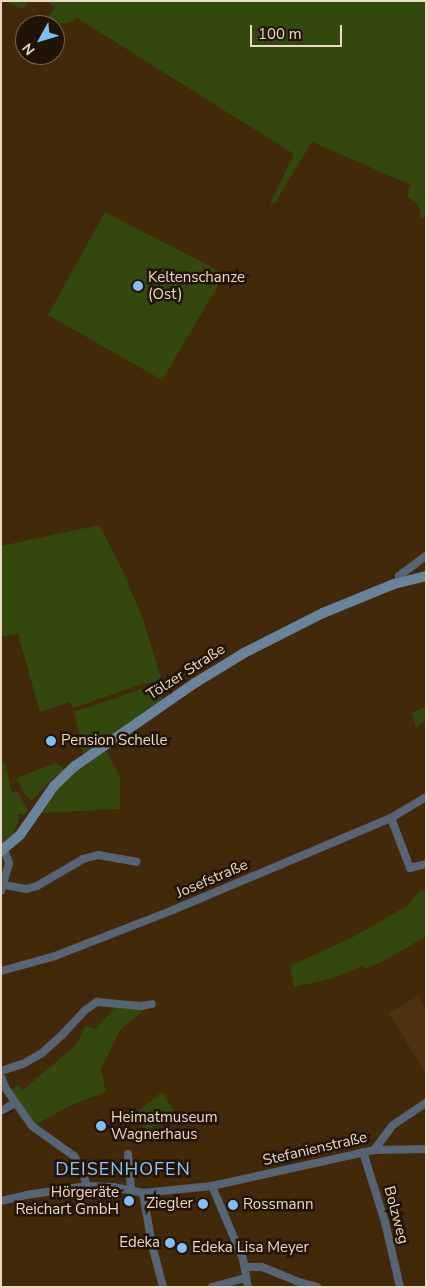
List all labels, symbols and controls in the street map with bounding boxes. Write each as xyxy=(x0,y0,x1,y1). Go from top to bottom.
north arrow xyxy=(15,15,65,65)
scale bar xyxy=(252,15,344,47)
text: 100 m xyxy=(258,24,302,44)
text: N xyxy=(18,39,39,59)
place label: Keltenschanze (Ost) xyxy=(148,268,245,303)
marker: Keltenschanze (Ost) xyxy=(132,280,144,292)
street label: Tölzer Straße xyxy=(144,640,228,704)
place label: Pension Schelle xyxy=(61,732,168,750)
marker: Pension Schelle xyxy=(45,735,57,747)
street label: Josefstraße xyxy=(173,856,251,902)
place label: Heimatmuseum Wagnerhaus xyxy=(111,1108,218,1143)
marker: Heimatmuseum Wagnerhaus xyxy=(95,1120,107,1132)
street label: Stefanienstraße xyxy=(261,1128,369,1170)
district label: DEISENHOFEN xyxy=(54,1158,192,1180)
place label: Hörgeräte Reichart GmbH xyxy=(16,1183,119,1218)
street label: Bolzweg xyxy=(380,1184,412,1246)
marker: Hörgeräte Reichart GmbH xyxy=(123,1195,135,1207)
place label: Ziegler xyxy=(146,1195,193,1213)
place label: Rossmann xyxy=(243,1196,313,1214)
marker: Ziegler xyxy=(197,1198,209,1210)
marker: Rossmann xyxy=(227,1199,239,1211)
place label: Edeka xyxy=(119,1234,160,1252)
marker: Edeka xyxy=(164,1237,176,1249)
place label: Edeka Lisa Meyer xyxy=(192,1239,309,1257)
marker: Edeka Lisa Meyer xyxy=(176,1242,188,1254)

